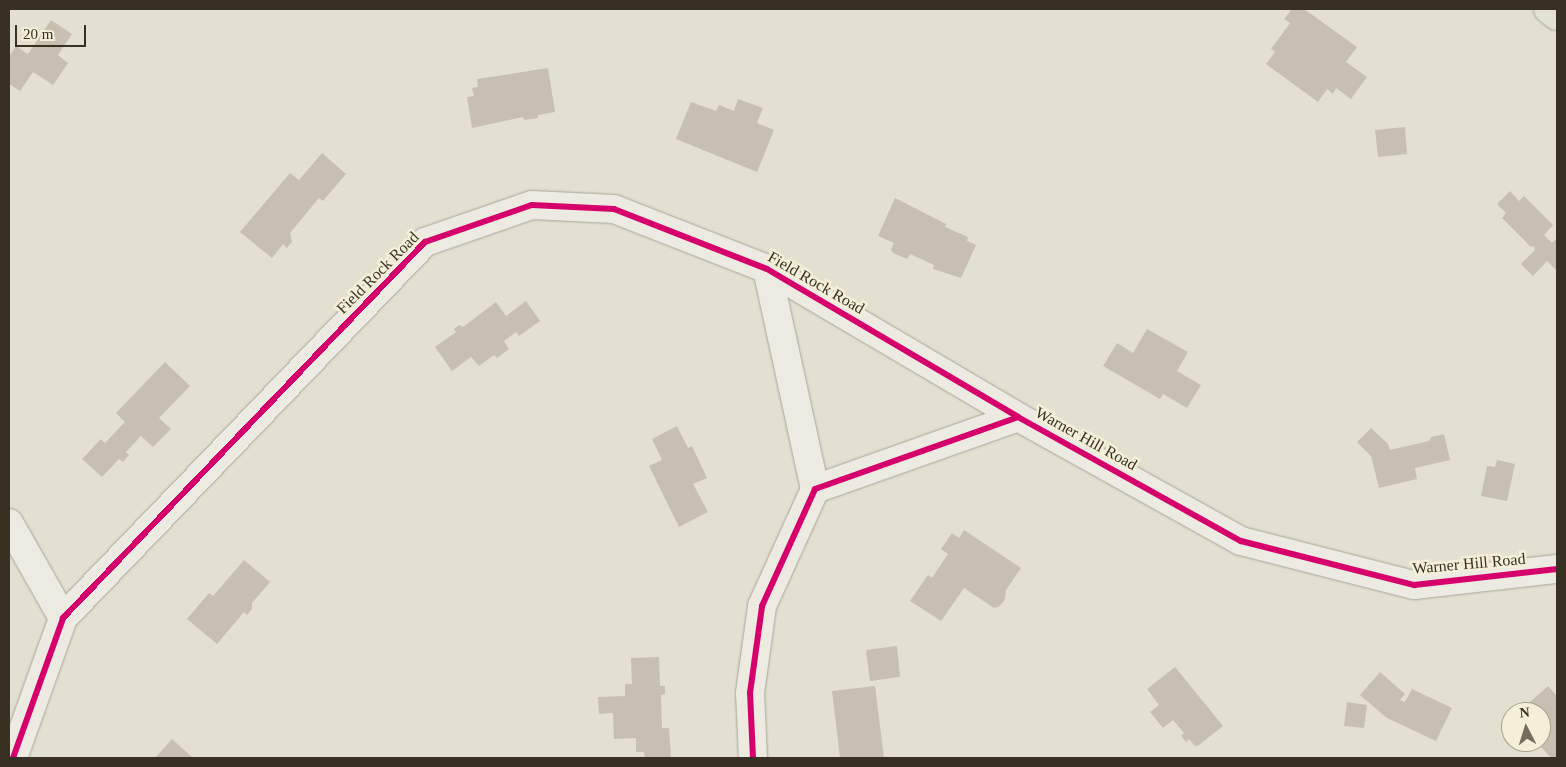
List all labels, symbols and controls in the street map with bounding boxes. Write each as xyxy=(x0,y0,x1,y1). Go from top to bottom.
scale bar xyxy=(18,15,89,47)
text: 20 m xyxy=(23,26,53,42)
street label: Field Rock Road xyxy=(333,228,423,318)
street label: Field Rock Road xyxy=(764,248,868,318)
street label: Warner Hill Road xyxy=(1032,403,1140,475)
street label: Warner Hill Road xyxy=(1412,549,1526,579)
north arrow xyxy=(1501,702,1551,752)
text: N xyxy=(1519,705,1530,720)

